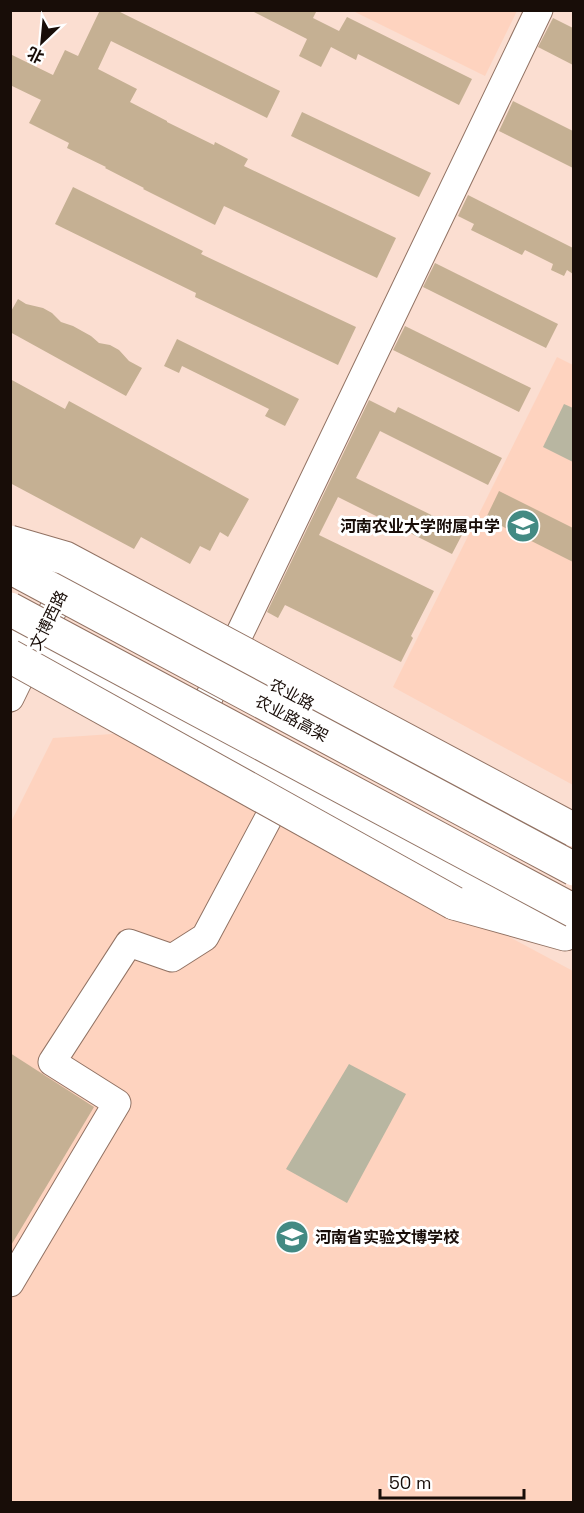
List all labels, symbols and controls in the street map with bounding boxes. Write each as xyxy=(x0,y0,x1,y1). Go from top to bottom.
north arrow xyxy=(12,12,72,72)
text: 北 xyxy=(24,42,47,68)
school or university icon: 河南农业大学附属中学 xyxy=(505,508,541,544)
place label: 河南农业大学附属中学 xyxy=(340,516,500,537)
street label: 文博西路 xyxy=(25,587,72,654)
street label: 农业路 xyxy=(266,674,318,715)
street label: 农业路高架 xyxy=(252,690,332,746)
school or university icon: 河南省实验文博学校 xyxy=(274,1219,310,1255)
place label: 河南省实验文博学校 xyxy=(315,1227,460,1248)
scale bar xyxy=(380,1462,524,1500)
text: 50 m xyxy=(389,1471,431,1494)

